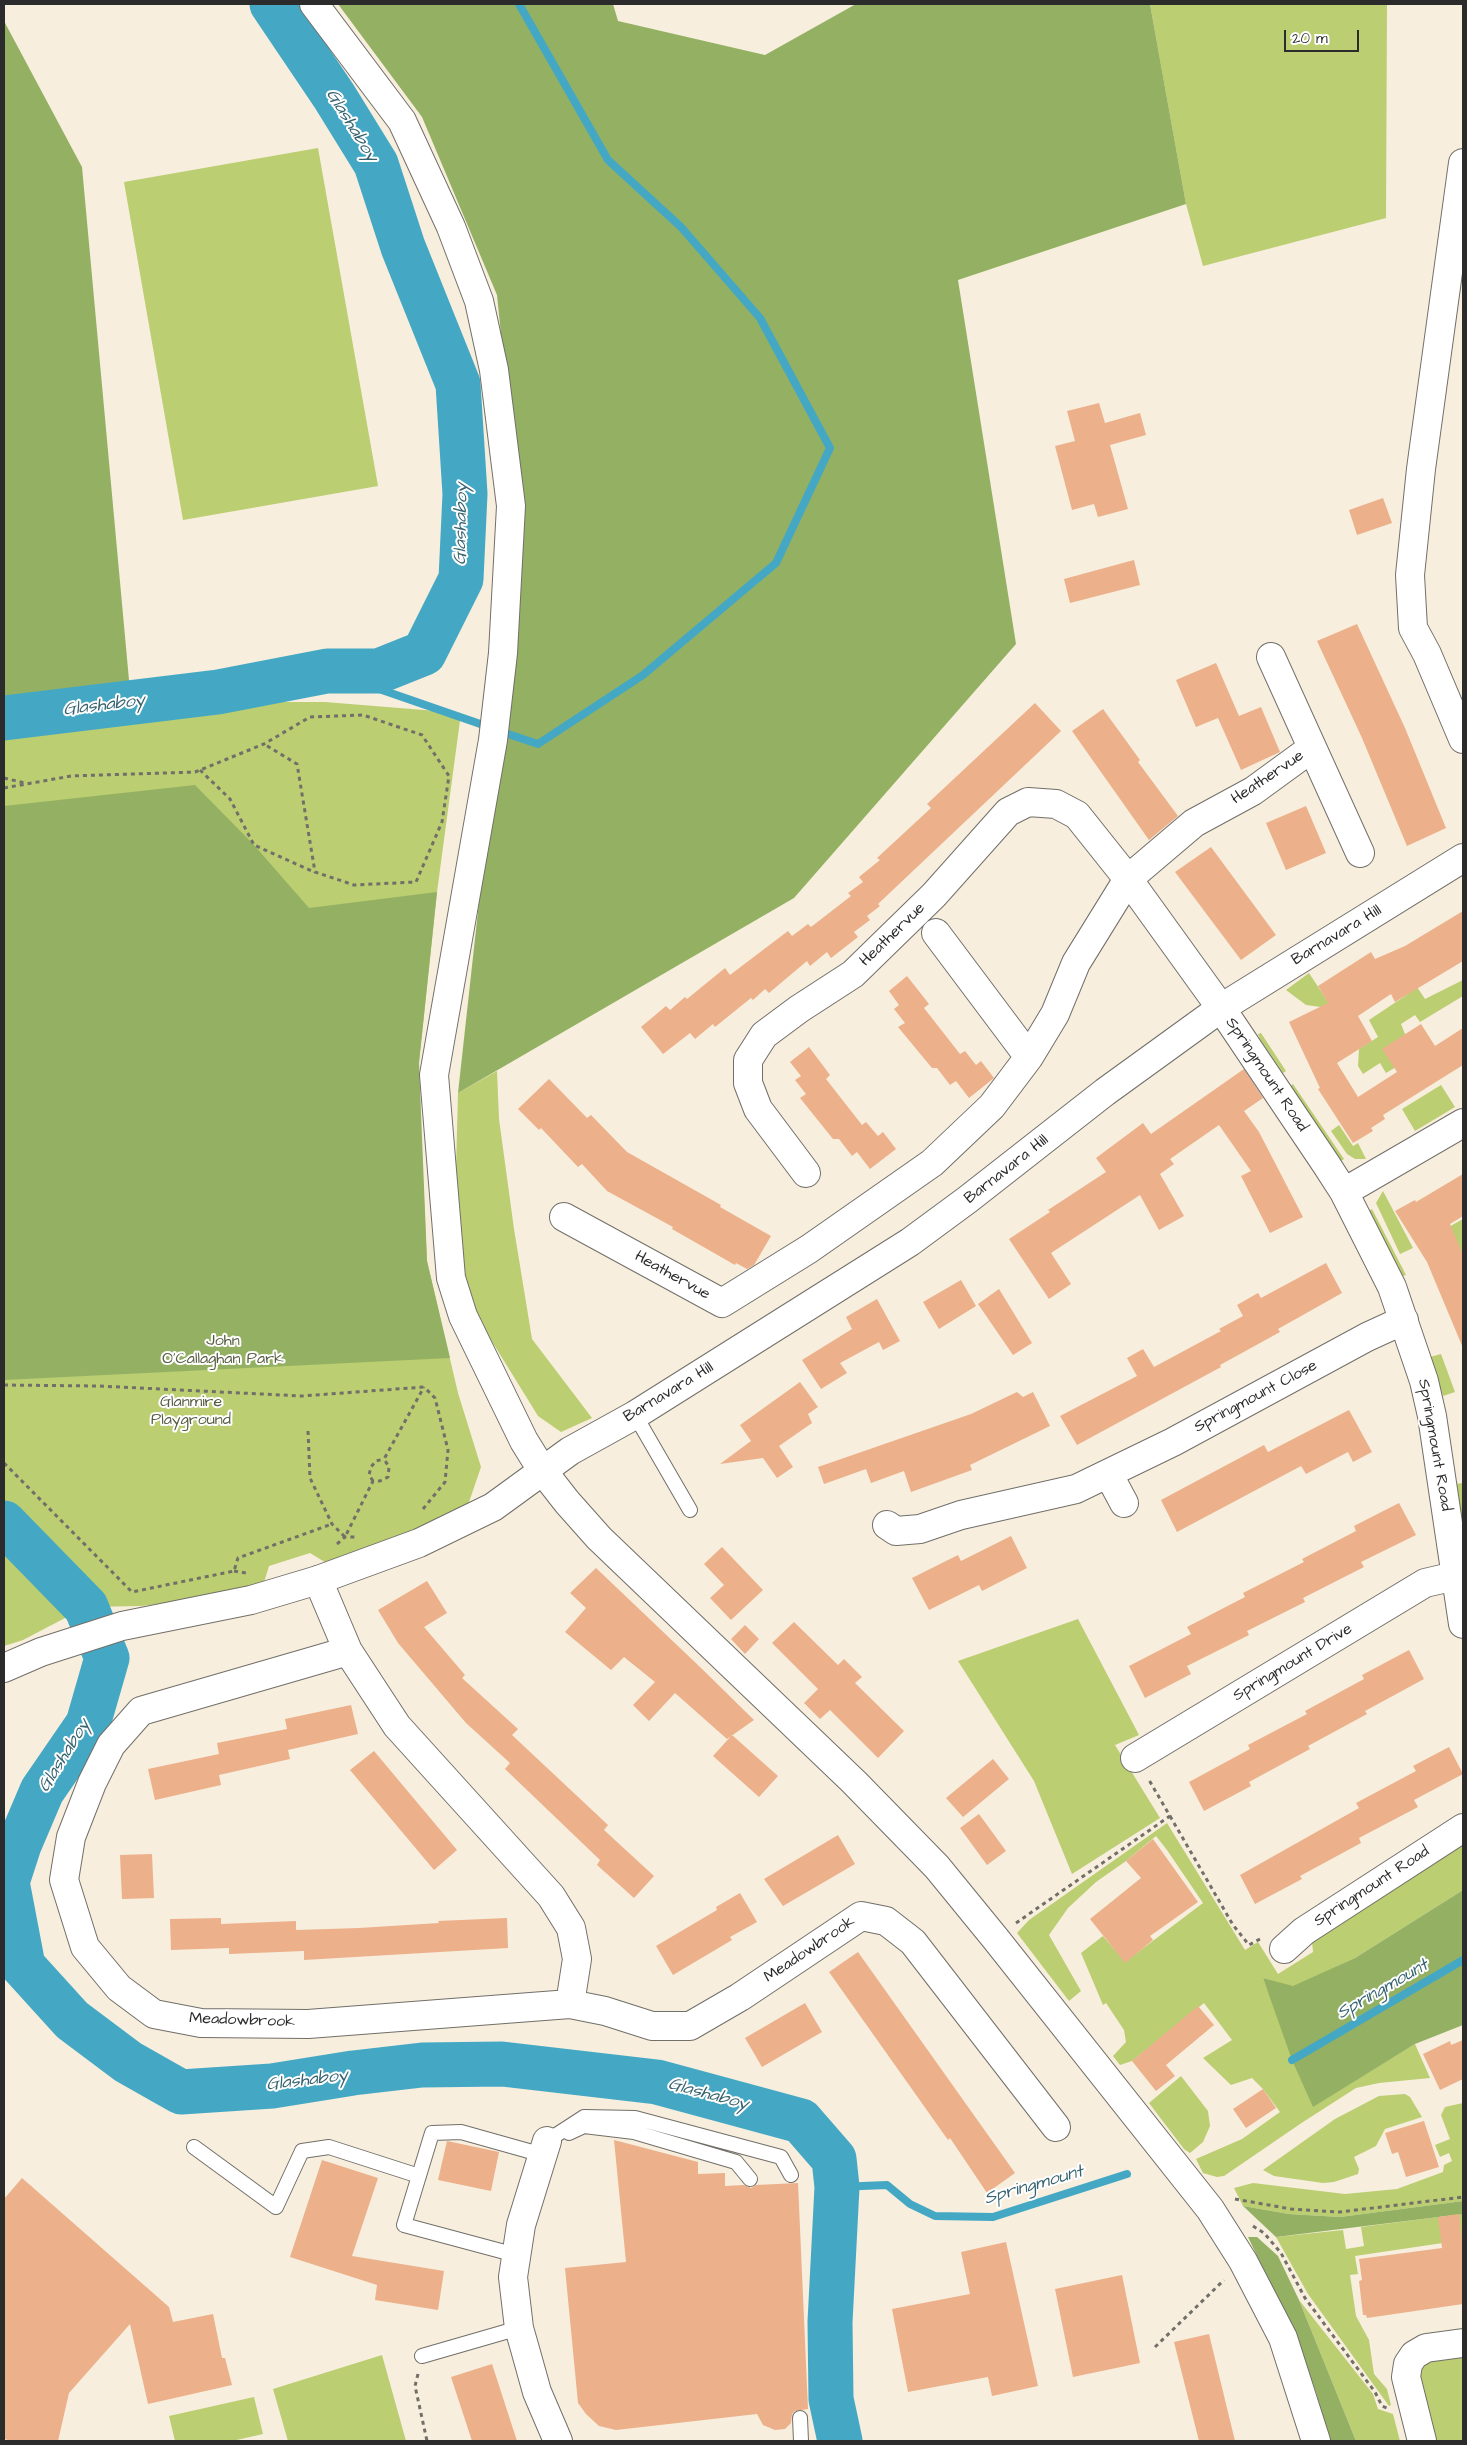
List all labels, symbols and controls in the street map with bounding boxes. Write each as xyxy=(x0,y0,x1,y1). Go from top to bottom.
scale bar xyxy=(1287,20,1362,52)
text: 20 m xyxy=(1292,28,1328,49)
water label: Glashaboy xyxy=(320,86,382,166)
water label: Glashaboy xyxy=(450,483,474,565)
water label: Glashaboy xyxy=(62,690,146,722)
street label: Heathervue xyxy=(1228,747,1308,809)
street label: Heathervue xyxy=(856,899,930,971)
street label: Barnavara Hill xyxy=(1289,902,1385,970)
street label: Springmount Road xyxy=(1221,1014,1311,1136)
street label: Barnavara Hill xyxy=(961,1131,1053,1209)
street label: Heathervue xyxy=(631,1247,713,1305)
park label: John O'Callaghan Park xyxy=(162,1332,284,1370)
street label: Springmount Close xyxy=(1191,1356,1321,1438)
street label: Barnavara Hill xyxy=(621,1359,717,1427)
street label: Springmount Road xyxy=(1413,1377,1455,1513)
park label: Glanmire Playground xyxy=(151,1393,231,1431)
street label: Springmount Drive xyxy=(1230,1620,1356,1706)
water label: Glashaboy xyxy=(34,1716,96,1796)
street label: Springmount Road xyxy=(1311,1842,1433,1932)
street label: Meadowbrook xyxy=(761,1912,859,1988)
water label: Springmount xyxy=(1333,1955,1433,2025)
street label: Meadowbrook xyxy=(189,2010,295,2032)
water label: Glashaboy xyxy=(265,2065,349,2097)
water label: Glashaboy xyxy=(666,2074,750,2116)
water label: Springmount xyxy=(982,2162,1086,2210)

